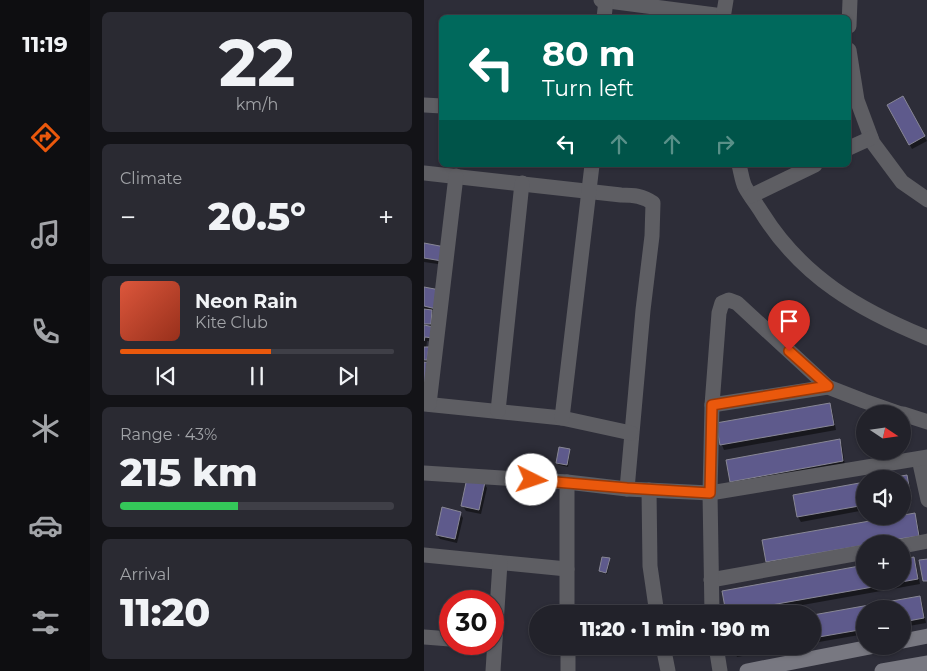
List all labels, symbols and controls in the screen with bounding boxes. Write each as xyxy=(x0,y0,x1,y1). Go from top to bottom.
text: 22 xyxy=(219,23,295,102)
text: 11:19 xyxy=(22,31,68,58)
text: 80 m xyxy=(542,32,636,75)
icon: left xyxy=(459,35,524,100)
text: Turn left xyxy=(542,75,634,102)
text: km/h xyxy=(236,95,278,114)
icon: directions xyxy=(28,120,63,155)
icon: left xyxy=(552,130,580,158)
icon: ahead xyxy=(605,130,633,158)
icon: ahead xyxy=(658,130,686,158)
icon: right xyxy=(711,130,739,158)
text: Climate xyxy=(120,169,182,188)
text: 20.5° xyxy=(208,193,306,240)
text: − xyxy=(120,200,136,234)
text: + xyxy=(378,200,394,234)
icon: music xyxy=(28,217,63,252)
text: Neon Rain xyxy=(195,290,298,313)
pin xyxy=(768,300,810,351)
icon: arrive xyxy=(775,307,803,335)
text: Kite Club xyxy=(195,313,268,332)
icon: phone xyxy=(28,314,63,349)
icon: previous xyxy=(152,362,180,390)
icon: pause xyxy=(243,362,271,390)
icon: next xyxy=(334,362,362,390)
north arrow xyxy=(856,405,912,460)
map controls xyxy=(856,405,911,655)
icon: climate xyxy=(28,411,63,446)
text: Range · 43% xyxy=(120,425,217,444)
text: 215 km xyxy=(120,449,258,496)
position arrow xyxy=(505,453,557,505)
button: sound xyxy=(856,470,911,525)
icon: car xyxy=(28,508,63,543)
button: + xyxy=(856,535,911,590)
text: Arrival xyxy=(120,565,170,584)
text: 11:20 xyxy=(120,589,210,636)
speed limit sign: 30 xyxy=(439,590,504,655)
button: − xyxy=(856,600,911,655)
icon: filters xyxy=(28,605,63,640)
text: 11:20 · 1 min · 190 m xyxy=(580,618,770,641)

